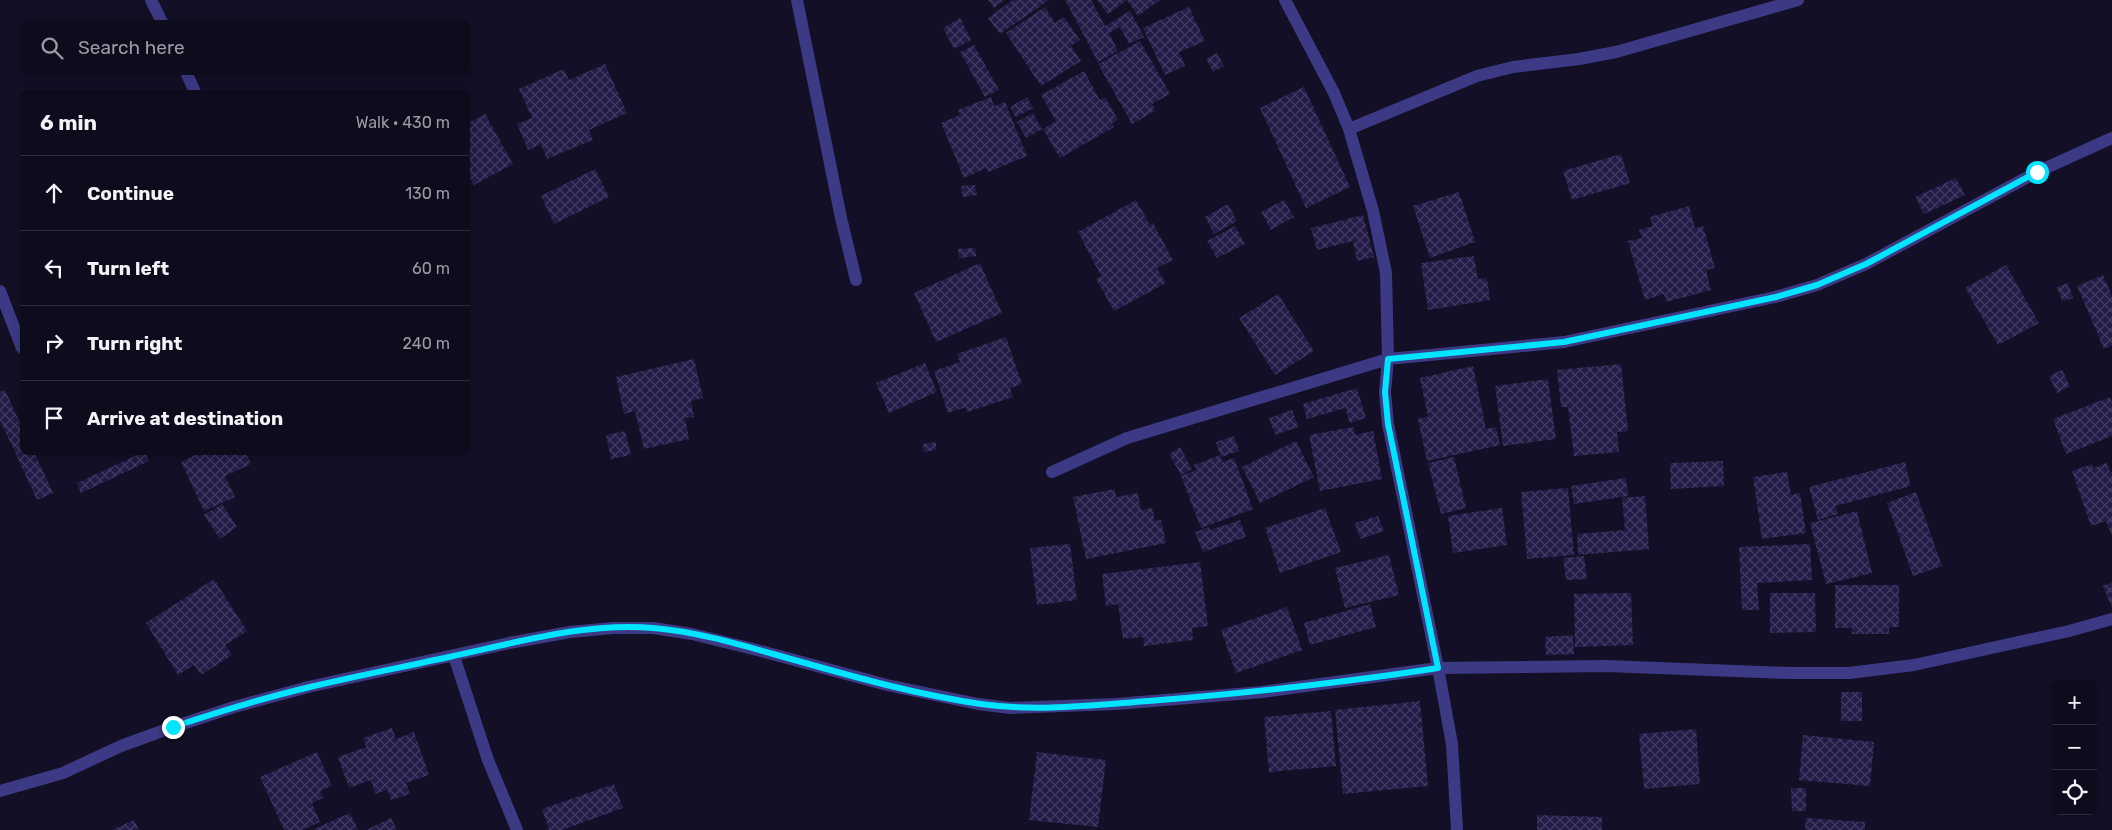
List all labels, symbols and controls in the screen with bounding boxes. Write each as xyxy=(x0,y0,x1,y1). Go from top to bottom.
search box xyxy=(20,20,470,75)
icon: search xyxy=(38,34,66,62)
text: Search here xyxy=(78,36,185,59)
text: 6 min xyxy=(40,110,97,135)
text: Walk · 430 m xyxy=(356,113,450,132)
route start xyxy=(2026,161,2049,184)
icon: ahead xyxy=(40,179,68,207)
text: Continue xyxy=(87,182,174,205)
text: 130 m xyxy=(405,184,450,203)
icon: left xyxy=(40,254,68,282)
text: Turn left xyxy=(87,257,169,280)
text: 60 m xyxy=(412,259,450,278)
icon: right xyxy=(40,329,68,357)
text: Turn right xyxy=(87,332,182,355)
text: 240 m xyxy=(403,334,450,353)
icon: arrive xyxy=(40,404,68,432)
text: Arrive at destination xyxy=(87,407,283,430)
map controls xyxy=(2052,680,2097,815)
button: + xyxy=(2052,680,2097,725)
route end xyxy=(162,716,185,739)
button: − xyxy=(2052,725,2097,770)
button: locate xyxy=(2052,770,2097,815)

